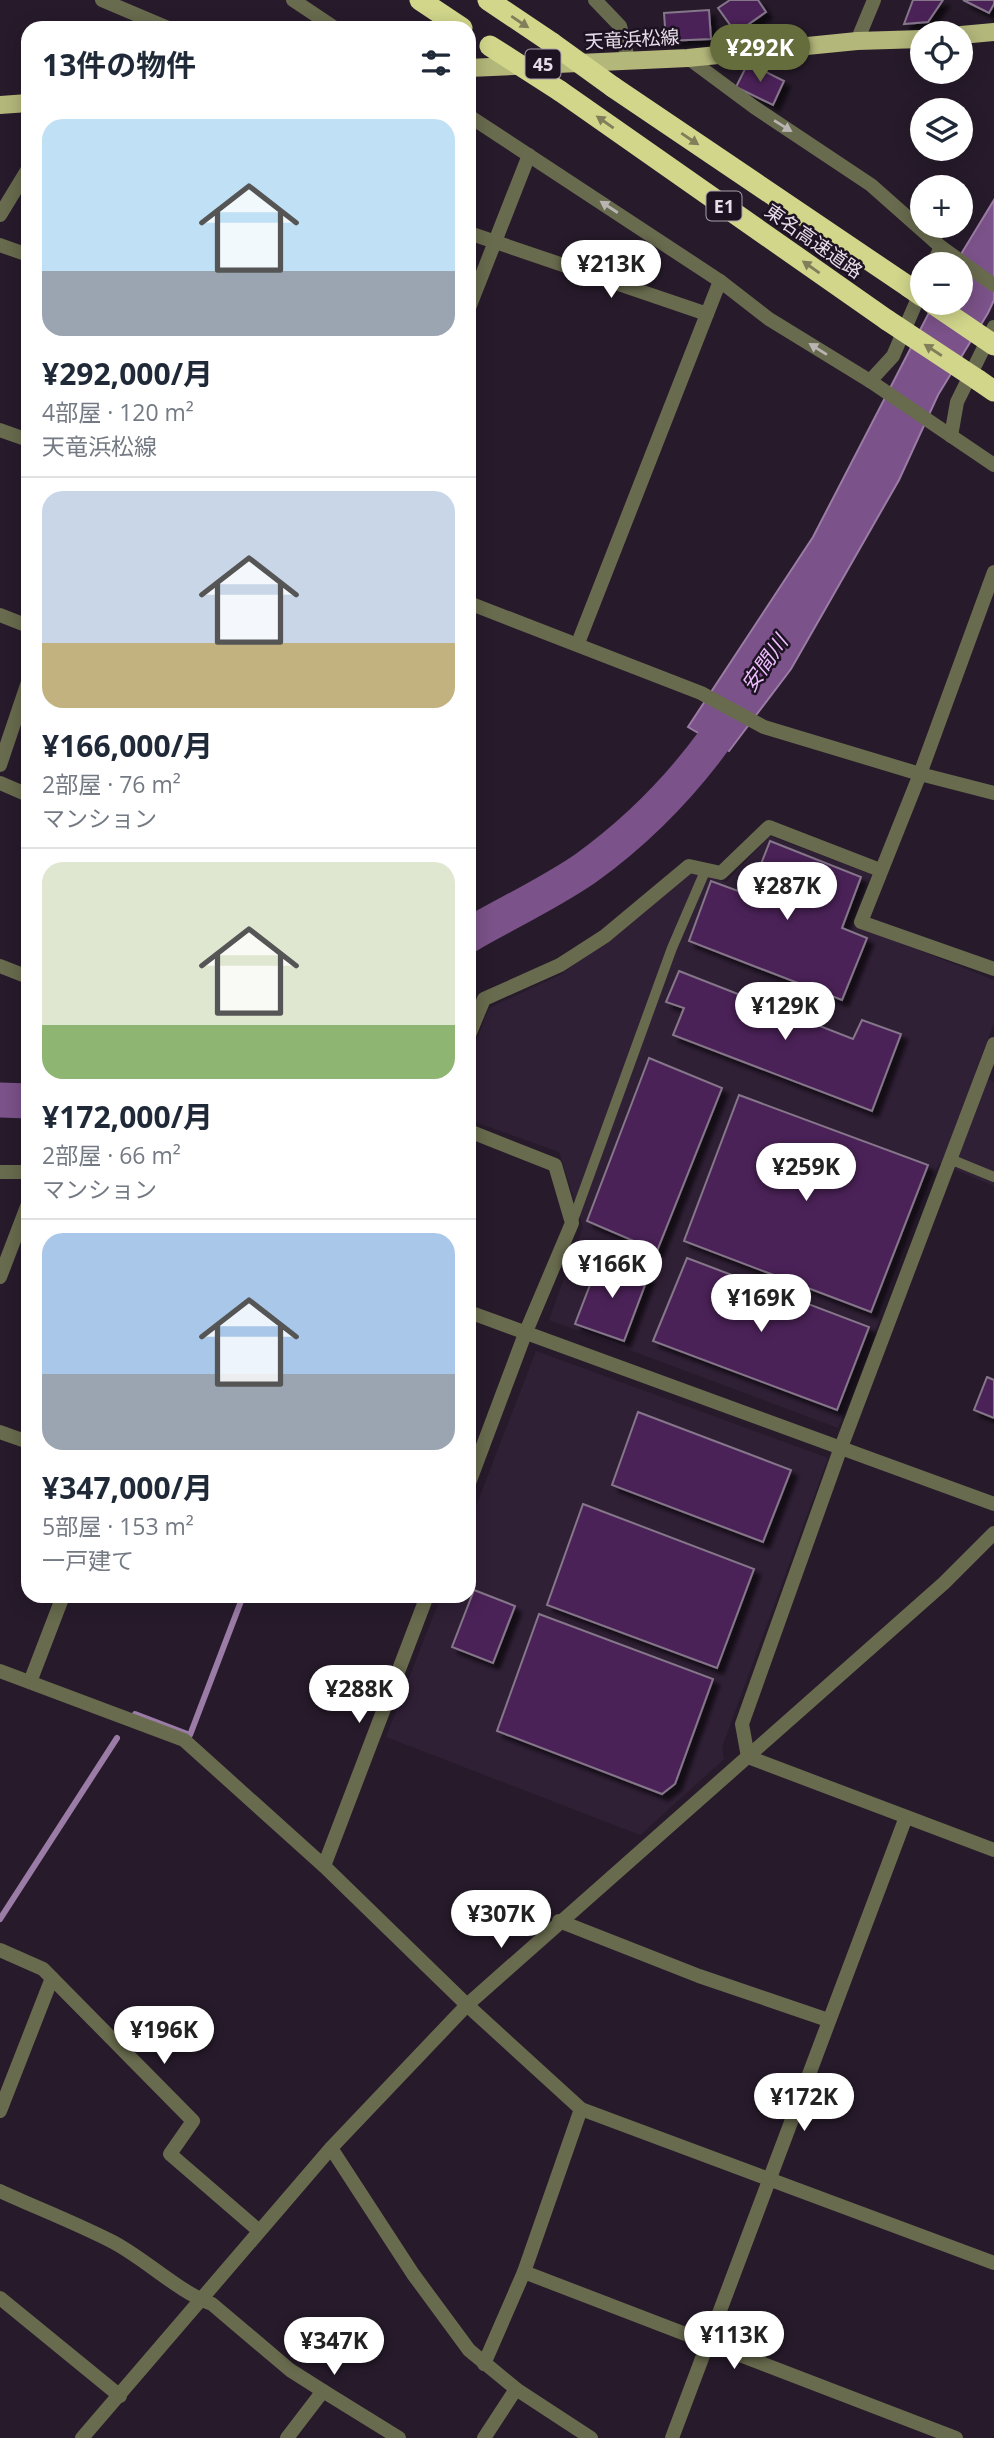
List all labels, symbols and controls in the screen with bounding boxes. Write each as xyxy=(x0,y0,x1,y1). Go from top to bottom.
one-way arrow xyxy=(510,15,529,28)
map controls xyxy=(910,21,973,315)
button: locate xyxy=(910,21,973,84)
street label: 天竜浜松線 xyxy=(584,24,680,54)
pin: ¥292K xyxy=(711,24,809,84)
text: ¥292K xyxy=(726,31,794,63)
text: 13件の物件 xyxy=(42,44,196,85)
icon: filters xyxy=(417,44,455,82)
road number: 45 xyxy=(526,50,560,78)
button: layers xyxy=(910,98,973,161)
one-way arrow xyxy=(595,116,614,129)
one-way arrow xyxy=(774,119,793,132)
one-way arrow xyxy=(681,132,699,146)
icon: home xyxy=(186,165,312,291)
button: + xyxy=(910,175,973,238)
road number: E1 xyxy=(706,191,742,220)
street label: 東名高速道路 xyxy=(760,198,868,284)
one-way arrow xyxy=(599,201,619,214)
pin: ¥213K xyxy=(562,240,660,300)
text: ¥213K xyxy=(577,247,645,279)
button: − xyxy=(910,252,973,315)
one-way arrow xyxy=(802,260,820,274)
one-way arrow xyxy=(808,342,827,355)
one-way arrow xyxy=(923,344,942,357)
text: ¥292,000/月 xyxy=(42,353,213,394)
text: 4部屋 · 120 m² xyxy=(42,396,194,428)
text: 天竜浜松線 xyxy=(42,430,157,462)
icon: home xyxy=(186,537,312,663)
water label: 安間川 xyxy=(734,628,795,697)
text: ¥166,000/月 xyxy=(42,725,213,766)
text: 2部屋 · 76 m² xyxy=(42,768,181,800)
text: マンション xyxy=(42,802,157,834)
pin: ¥287K xyxy=(738,862,836,922)
text: ¥287K xyxy=(753,869,821,901)
icon: home xyxy=(186,908,312,1034)
pin: ¥129K xyxy=(736,982,834,1042)
text: ¥129K xyxy=(751,989,819,1021)
text: ¥172,000/月 xyxy=(42,1096,213,1137)
text: 2部屋 · 66 m² xyxy=(42,1139,181,1171)
pin: ¥259K xyxy=(757,1144,855,1203)
text: ¥259K xyxy=(772,1150,840,1182)
text: マンション xyxy=(42,1173,157,1205)
pin: ¥166K xyxy=(563,1240,661,1300)
text: ¥166K xyxy=(578,1247,646,1279)
pin: ¥169K xyxy=(712,1274,810,1334)
icon: home xyxy=(186,1279,312,1405)
text: ¥169K xyxy=(727,1281,795,1313)
text: ¥347,000/月 xyxy=(42,1467,213,1508)
text: 5部屋 · 153 m² xyxy=(42,1510,194,1542)
text: 一戸建て xyxy=(42,1544,134,1576)
pin: ¥288K xyxy=(310,1666,408,1725)
text: ¥288K xyxy=(325,1672,393,1704)
pin: ¥307K xyxy=(452,1890,550,1950)
text: ¥307K xyxy=(467,1897,535,1929)
pin: ¥196K xyxy=(115,2007,213,2066)
text: ¥196K xyxy=(130,2013,198,2045)
pin: ¥172K xyxy=(755,2074,853,2133)
text: ¥172K xyxy=(770,2080,838,2112)
pin: ¥113K xyxy=(685,2312,783,2371)
pin: ¥347K xyxy=(285,2318,383,2377)
text: ¥113K xyxy=(700,2318,768,2350)
text: ¥347K xyxy=(300,2324,368,2356)

